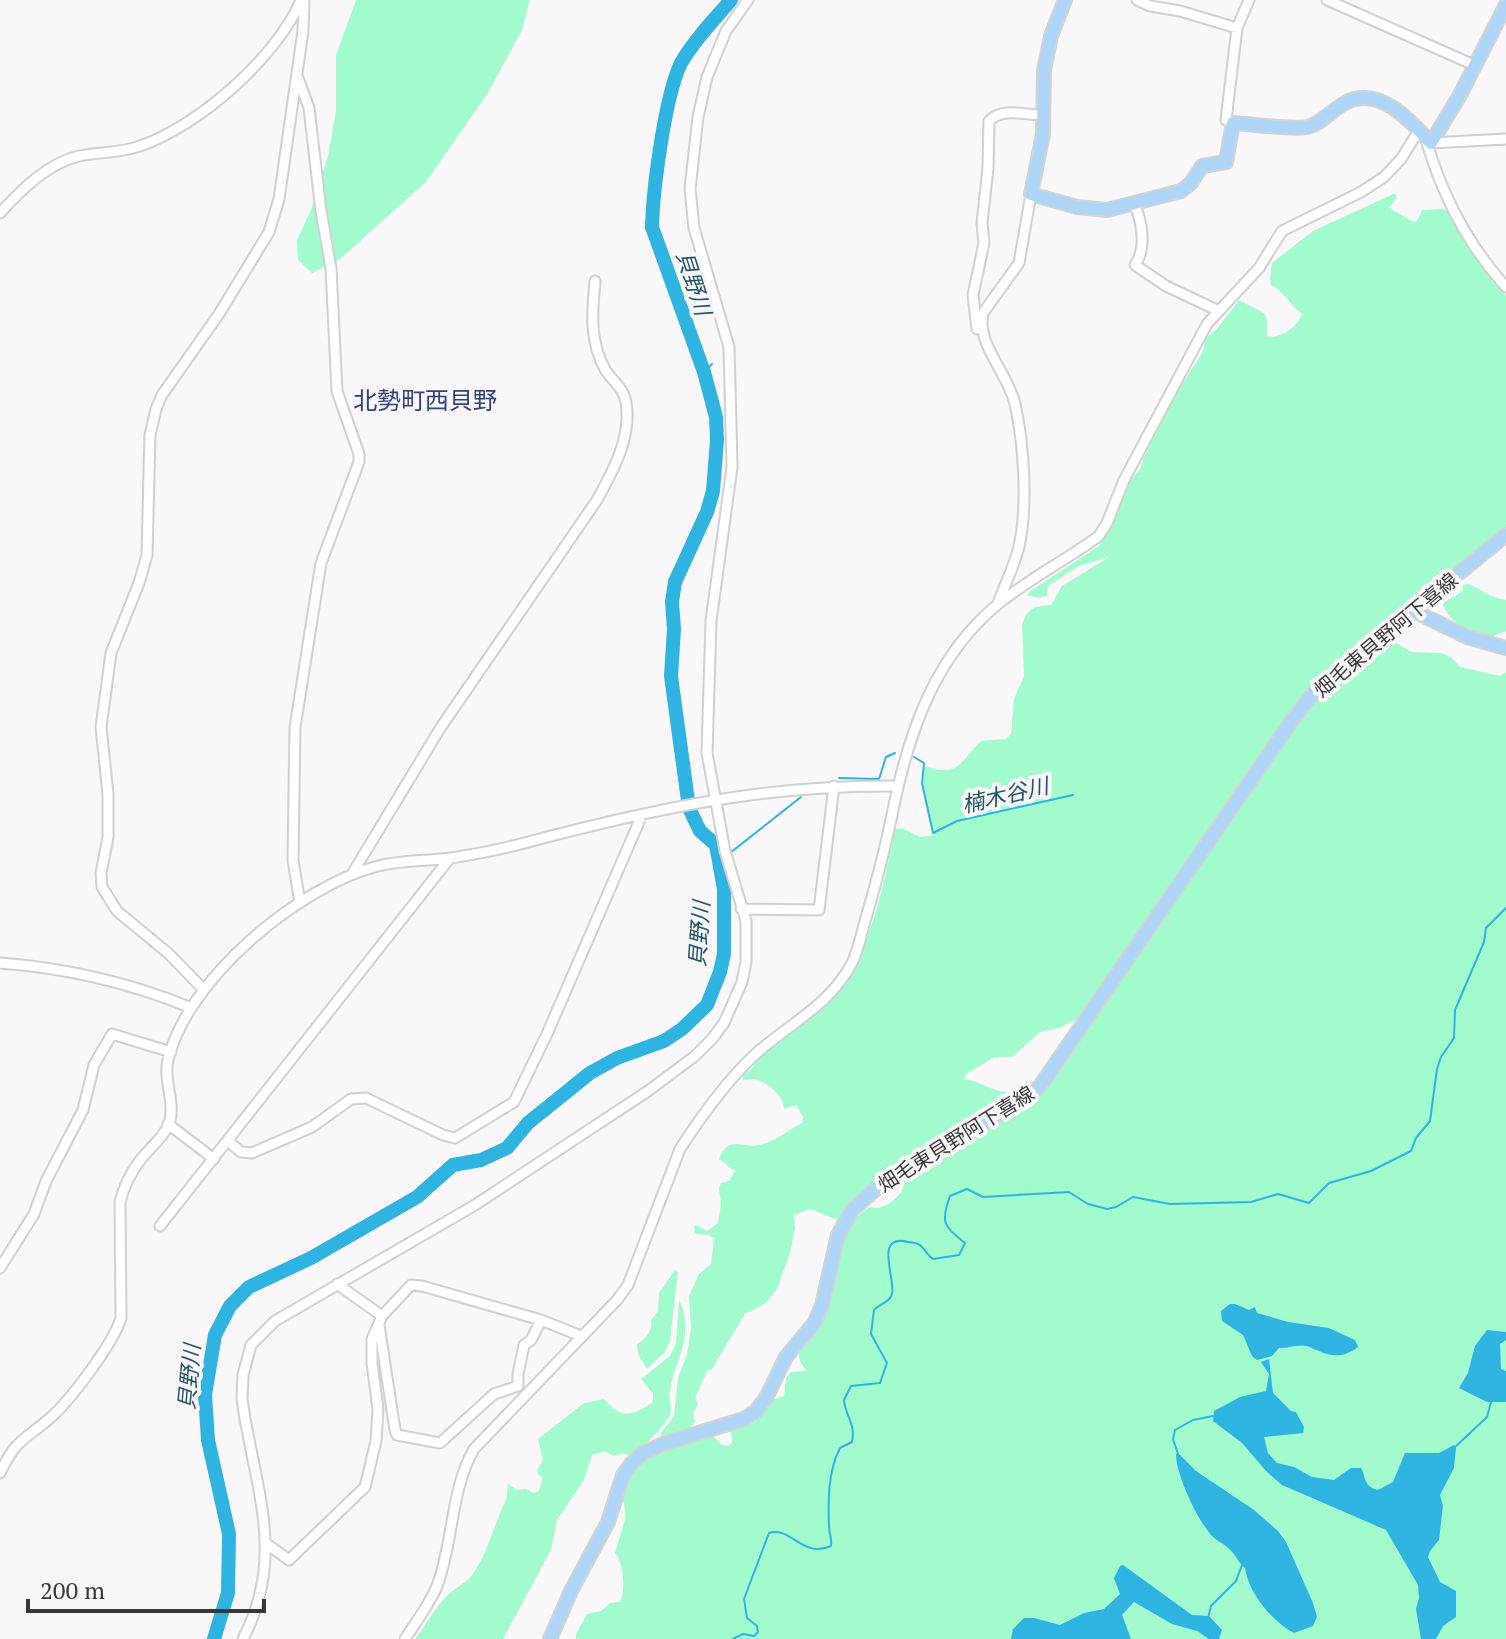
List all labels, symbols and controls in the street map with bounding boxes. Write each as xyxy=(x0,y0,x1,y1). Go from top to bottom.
water label: 貝野川 xyxy=(670,247,719,321)
district label: 北勢町西貝野 xyxy=(353,384,497,416)
street label: 畑毛東貝野阿下喜線 xyxy=(1308,566,1463,703)
water label: 楠木谷川 xyxy=(959,770,1053,819)
water label: 貝野川 xyxy=(682,898,715,968)
street label: 畑毛東貝野阿下喜線 xyxy=(872,1079,1039,1198)
water label: 貝野川 xyxy=(171,1341,206,1411)
scale bar xyxy=(28,1563,264,1613)
text: 200 m xyxy=(40,1574,105,1606)

